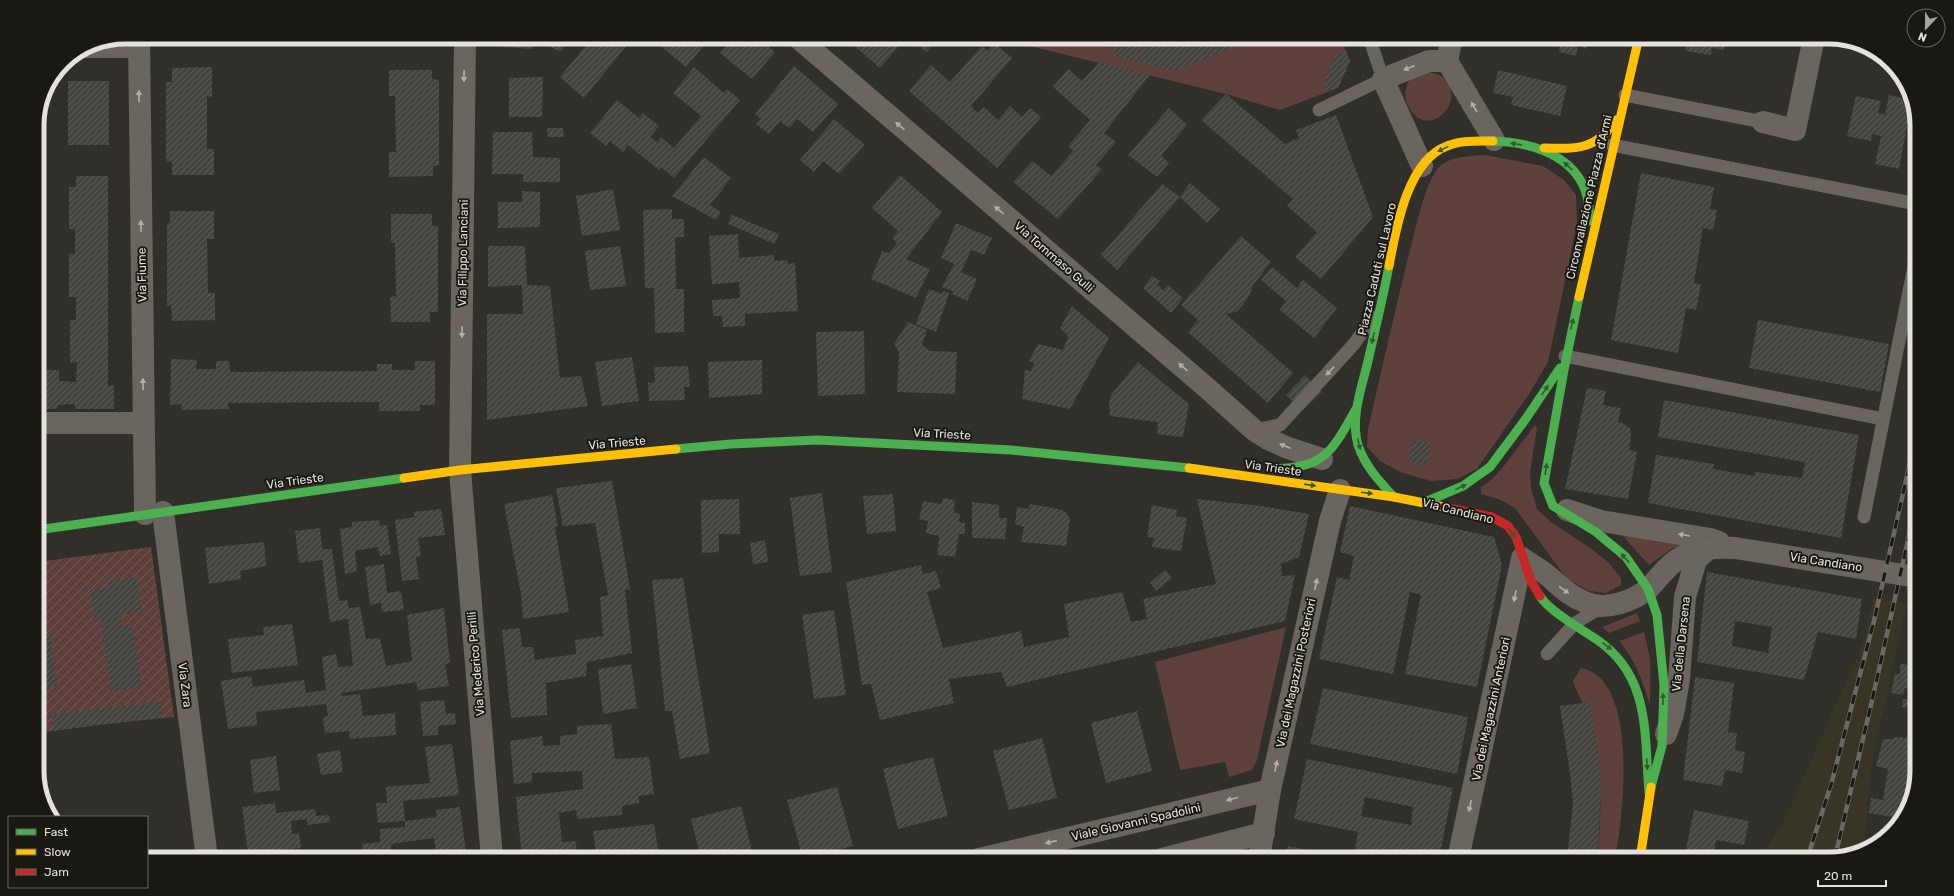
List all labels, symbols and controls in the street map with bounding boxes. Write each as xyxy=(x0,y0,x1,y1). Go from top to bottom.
north arrow xyxy=(1906,8,1946,48)
text: N xyxy=(1916,29,1929,44)
one-way arrow xyxy=(1403,66,1415,72)
one-way arrow xyxy=(461,70,467,83)
one-way arrow xyxy=(136,89,142,102)
one-way arrow xyxy=(1470,101,1477,113)
street label: Circonvallazione Piazza d'Armi xyxy=(1563,113,1615,281)
one-way arrow xyxy=(895,121,905,130)
one-way arrow xyxy=(1510,141,1523,147)
one-way arrow xyxy=(1437,146,1448,152)
one-way arrow xyxy=(1563,161,1574,170)
street label: Via Filippo Lanciani xyxy=(455,199,471,307)
street label: Piazza Caduti sul Lavoro xyxy=(1355,201,1399,337)
one-way arrow xyxy=(994,206,1004,215)
one-way arrow xyxy=(138,219,144,232)
street label: Via Tommaso Gulli xyxy=(1011,219,1097,295)
street label: Via Fiume xyxy=(135,247,149,303)
one-way arrow xyxy=(1569,318,1575,330)
one-way arrow xyxy=(459,326,465,339)
one-way arrow xyxy=(1370,332,1376,344)
one-way arrow xyxy=(1177,363,1188,372)
one-way arrow xyxy=(1325,366,1334,376)
one-way arrow xyxy=(140,377,146,390)
one-way arrow xyxy=(1541,385,1549,395)
street label: Via Trieste xyxy=(913,426,971,443)
street label: Via Trieste xyxy=(588,433,647,452)
one-way arrow xyxy=(1356,438,1362,450)
one-way arrow xyxy=(1278,443,1290,449)
street label: Via Trieste xyxy=(1243,457,1303,479)
one-way arrow xyxy=(1543,462,1549,475)
street label: Via Trieste xyxy=(265,470,325,492)
one-way arrow xyxy=(1304,482,1316,488)
one-way arrow xyxy=(1455,484,1467,490)
one-way arrow xyxy=(1361,490,1373,496)
street label: Via Candiano xyxy=(1421,495,1495,527)
one-way arrow xyxy=(1508,528,1516,538)
one-way arrow xyxy=(1678,532,1690,538)
street label: Via Candiano xyxy=(1789,549,1863,575)
one-way arrow xyxy=(1620,552,1629,563)
one-way arrow xyxy=(1313,578,1319,590)
one-way arrow xyxy=(1558,586,1569,595)
one-way arrow xyxy=(1511,590,1517,603)
street label: Via della Darsena xyxy=(1669,596,1693,692)
street label: Via dei Magazzini Posteriori xyxy=(1273,597,1319,749)
street label: Via Mederico Perilli xyxy=(464,611,488,717)
street label: Via dei Magazzini Anteriori xyxy=(1469,636,1513,782)
one-way arrow xyxy=(1601,641,1612,650)
street label: Via Zara xyxy=(175,662,195,708)
one-way arrow xyxy=(1660,692,1666,705)
one-way arrow xyxy=(1644,758,1650,770)
one-way arrow xyxy=(1273,759,1279,771)
one-way arrow xyxy=(1226,797,1239,803)
street label: Viale Giovanni Spadolini xyxy=(1070,800,1202,844)
one-way arrow xyxy=(1467,800,1473,812)
legend xyxy=(8,816,148,888)
text: Fast xyxy=(44,825,68,839)
one-way arrow xyxy=(1045,839,1057,845)
text: Slow xyxy=(44,845,71,859)
scale bar xyxy=(1818,862,1886,888)
text: Jam xyxy=(44,865,69,879)
text: 20 m xyxy=(1824,869,1852,883)

